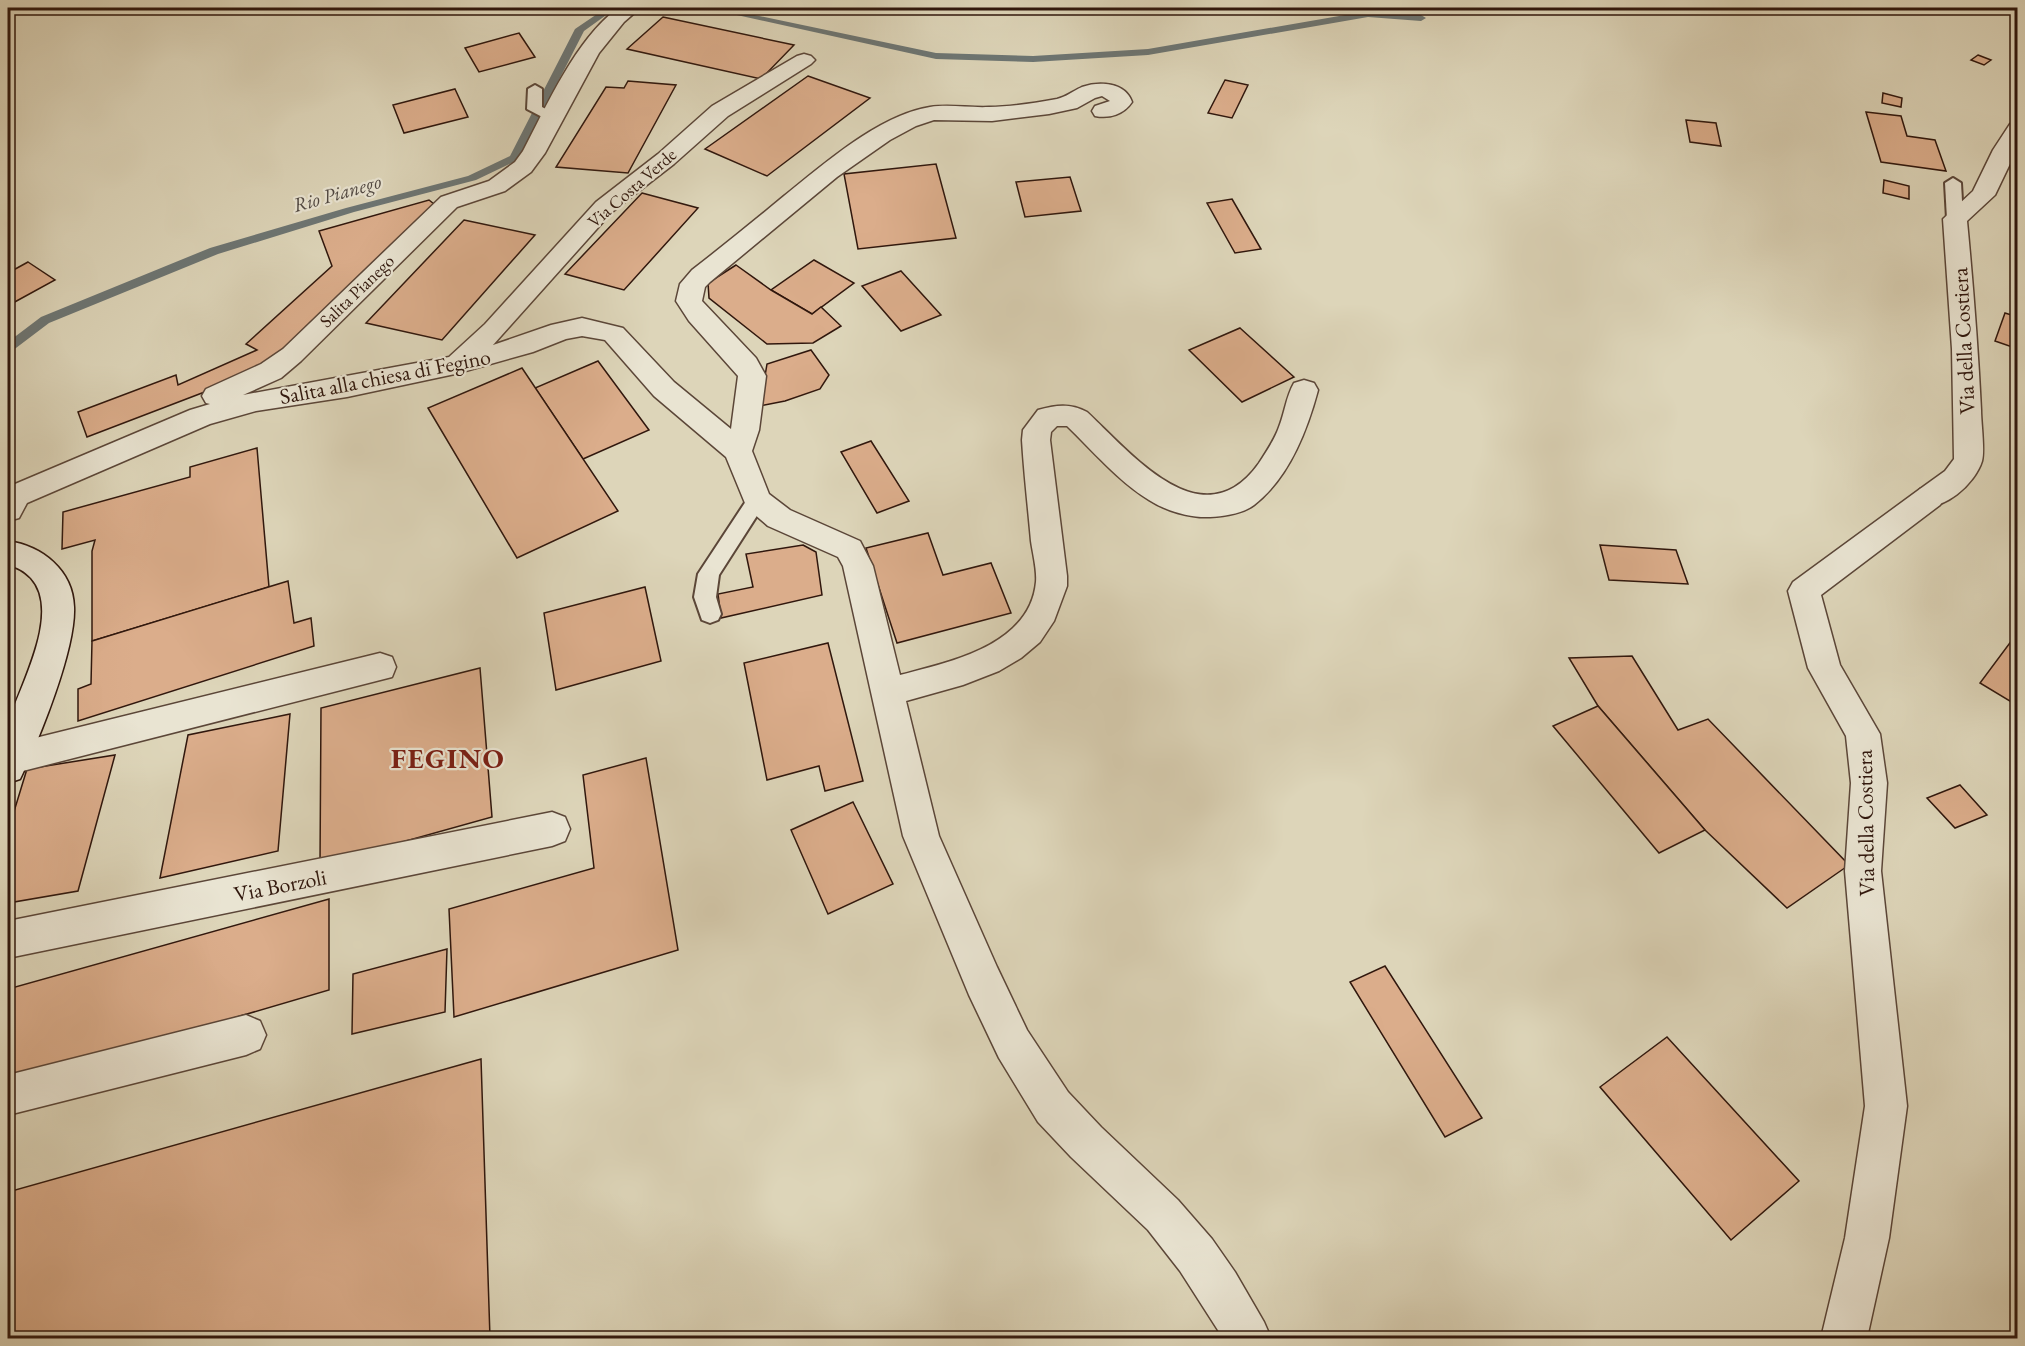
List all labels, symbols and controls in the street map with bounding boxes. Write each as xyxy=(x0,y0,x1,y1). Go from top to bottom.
street label: Via Costa Verde xyxy=(582,143,681,232)
water label: Rio Pianego xyxy=(290,168,385,218)
street label: Salita Pianego xyxy=(314,249,399,332)
street label: Via della Costiera xyxy=(1945,267,1982,415)
street label: Salita alla chiesa di Fegino xyxy=(277,342,493,411)
district label: FEGINO xyxy=(391,740,505,776)
street label: Via della Costiera xyxy=(1850,749,1881,897)
street label: Via Borzoli xyxy=(231,862,329,909)

